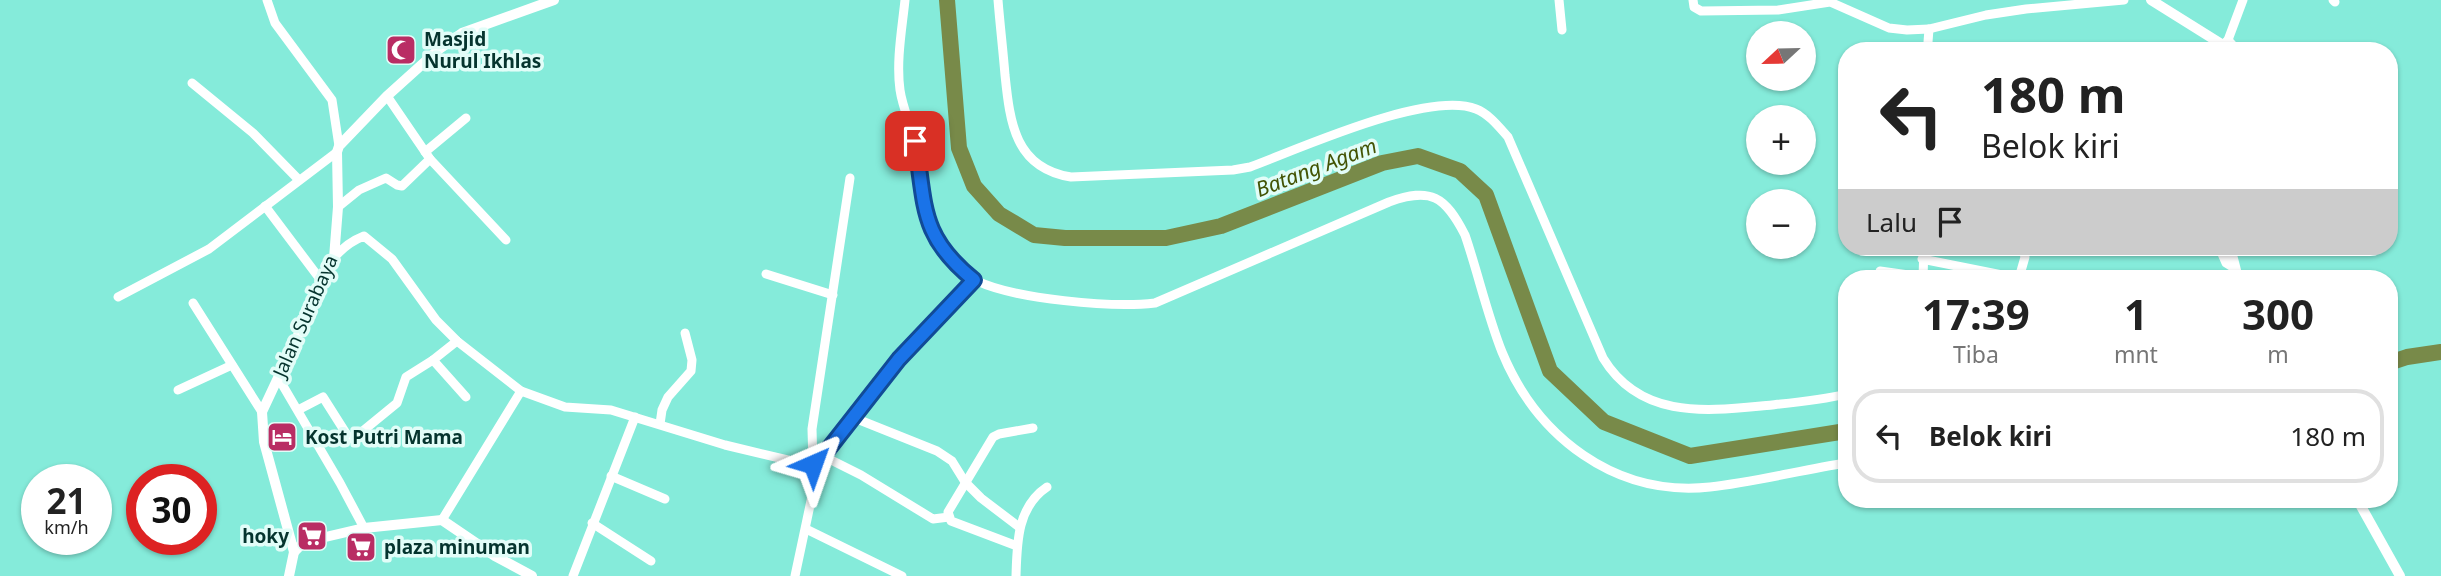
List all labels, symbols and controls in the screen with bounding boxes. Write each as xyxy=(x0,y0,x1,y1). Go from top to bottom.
north arrow xyxy=(1746,21,1816,91)
map controls xyxy=(1746,21,1816,259)
place label: Masjid Nurul Ikhlas xyxy=(424,26,541,74)
mosque icon: Masjid Nurul Ikhlas xyxy=(384,33,418,67)
text: 180 m xyxy=(1981,61,2126,127)
icon: left xyxy=(1866,70,1957,161)
button: + xyxy=(1746,105,1816,175)
pin xyxy=(885,111,945,171)
icon: arrive xyxy=(896,122,934,160)
text: Belok kiri xyxy=(1981,124,2120,167)
water label: Batang Agam xyxy=(1251,131,1381,203)
button: − xyxy=(1746,189,1816,259)
icon: arrive xyxy=(1931,203,1969,241)
text: Lalu xyxy=(1866,204,1917,240)
street label: Jalan Surabaya xyxy=(266,251,344,383)
text: 17:39 xyxy=(1922,285,2030,342)
text: 1 xyxy=(2124,285,2148,342)
text: 300 xyxy=(2242,285,2314,342)
text: Tiba xyxy=(1953,338,1999,370)
text: mnt xyxy=(2114,338,2158,370)
text: m xyxy=(2267,338,2289,370)
icon: left xyxy=(1870,417,1908,455)
text: Belok kiri xyxy=(1929,418,2052,454)
text: 180 m xyxy=(2290,418,2366,454)
hotel icon: Kost Putri Mama xyxy=(265,420,299,454)
place label: Kost Putri Mama xyxy=(305,424,463,450)
position arrow xyxy=(776,427,850,501)
speed limit sign: 30 xyxy=(126,464,217,555)
text: 21 xyxy=(46,477,87,524)
text: km/h xyxy=(44,515,89,539)
supermarket icon: hoky xyxy=(295,519,329,553)
place label: hoky xyxy=(242,523,289,549)
supermarket icon: plaza minuman xyxy=(344,530,378,564)
place label: plaza minuman xyxy=(384,534,530,560)

